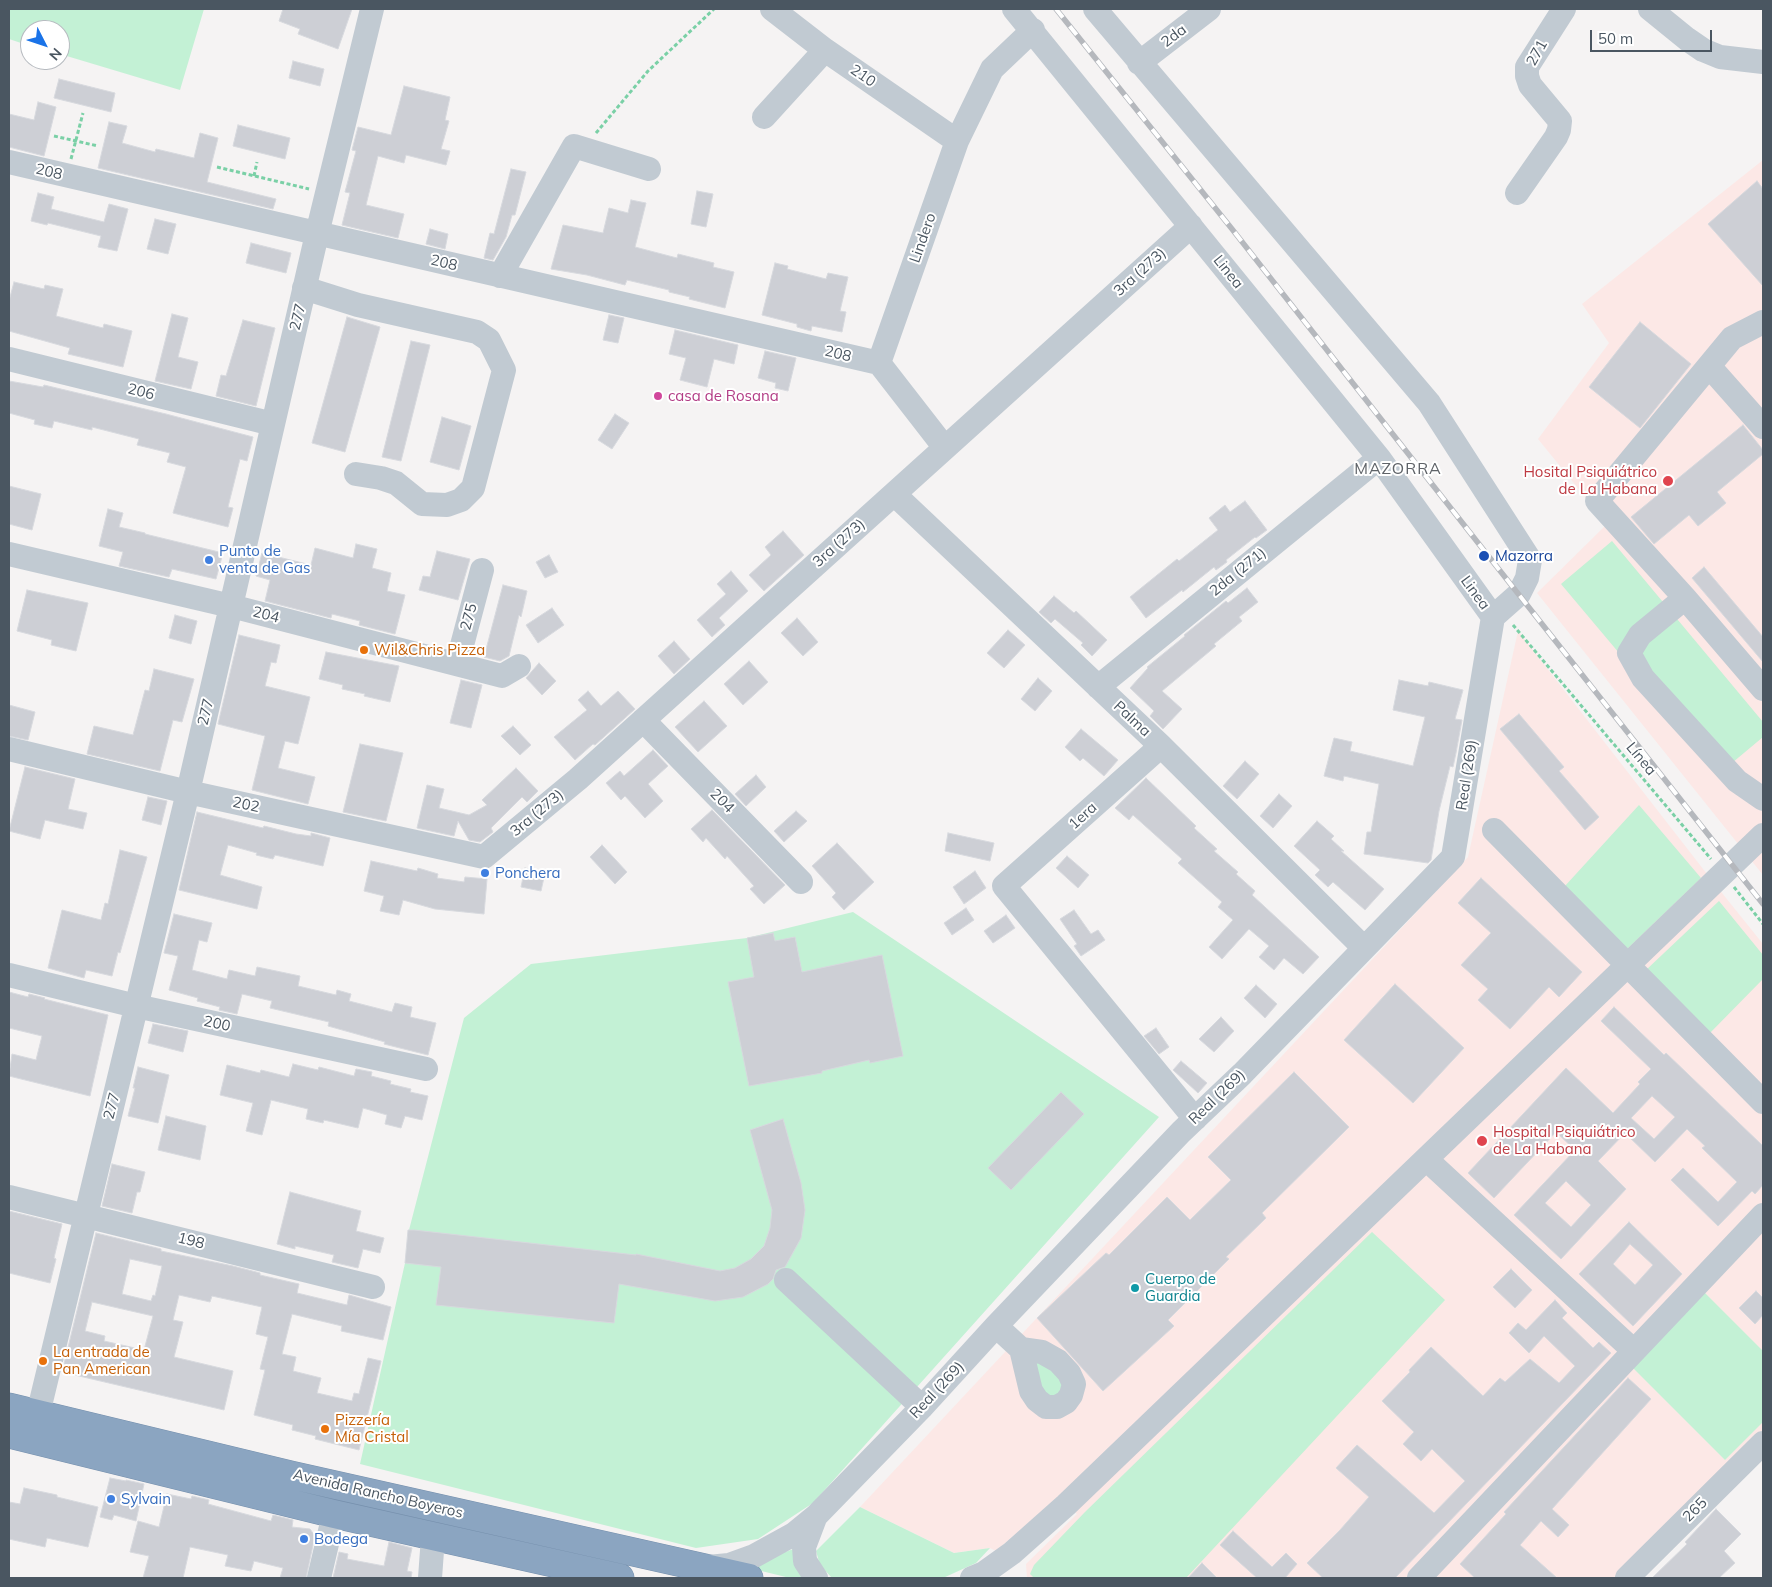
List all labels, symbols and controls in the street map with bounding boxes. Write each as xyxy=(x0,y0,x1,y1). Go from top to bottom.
north arrow xyxy=(20,20,70,70)
scale bar xyxy=(1592,20,1714,52)
street label: 2da xyxy=(1158,21,1190,51)
text: 50 m xyxy=(1598,29,1633,48)
street label: 271 xyxy=(1523,37,1551,69)
text: N xyxy=(45,44,66,64)
street label: 210 xyxy=(847,61,879,91)
street label: 208 xyxy=(34,160,64,184)
street label: Lindero xyxy=(906,211,940,265)
street label: 3ra (273) xyxy=(1110,244,1170,300)
street label: 208 xyxy=(429,251,459,275)
street label: Linea xyxy=(1209,252,1247,292)
street label: 277 xyxy=(286,302,310,332)
street label: 208 xyxy=(823,342,853,366)
street label: 206 xyxy=(126,380,156,404)
place label: casa de Rosana xyxy=(668,387,779,405)
marker: casa de Rosana xyxy=(652,390,664,402)
district label: MAZORRA xyxy=(1353,459,1443,479)
place label: Hosital Psiquiátrico de La Habana xyxy=(1523,463,1657,498)
marker: Hosital Psiquiátrico de La Habana xyxy=(1661,474,1675,488)
street label: 3ra (273) xyxy=(809,515,869,571)
place label: Punto de venta de Gas xyxy=(219,542,310,577)
street label: 2da (271) xyxy=(1206,544,1270,600)
place label: Mazorra xyxy=(1495,547,1553,565)
marker: Mazorra xyxy=(1477,549,1491,563)
marker: Punto de venta de Gas xyxy=(203,554,215,566)
street label: Linea xyxy=(1457,572,1493,614)
street label: 275 xyxy=(457,602,481,632)
street label: 204 xyxy=(251,603,281,627)
place label: Wil&Chris Pizza xyxy=(374,641,485,659)
marker: Wil&Chris Pizza xyxy=(358,644,370,656)
street label: 277 xyxy=(194,697,218,727)
street label: Palma xyxy=(1110,697,1154,741)
street label: Real (269) xyxy=(1453,738,1481,812)
street label: Línea xyxy=(1622,739,1660,779)
street label: 204 xyxy=(706,785,738,817)
street label: 3ra (273) xyxy=(507,786,567,840)
street label: 202 xyxy=(231,793,261,817)
street label: 1era xyxy=(1065,799,1101,833)
place label: Ponchera xyxy=(495,864,561,882)
marker: Ponchera xyxy=(479,867,491,879)
street label: 200 xyxy=(202,1012,232,1036)
street label: Real (269) xyxy=(1185,1066,1249,1128)
street label: 277 xyxy=(100,1091,124,1121)
place label: Hospital Psiquiátrico de La Habana xyxy=(1493,1123,1636,1158)
marker: Hospital Psiquiátrico de La Habana xyxy=(1475,1134,1489,1148)
street label: 198 xyxy=(176,1229,206,1253)
place label: Cuerpo de Guardia xyxy=(1145,1270,1216,1305)
marker: Cuerpo de Guardia xyxy=(1129,1282,1141,1294)
place label: La entrada de Pan American xyxy=(53,1343,151,1378)
marker: La entrada de Pan American xyxy=(37,1355,49,1367)
street label: Real (269) xyxy=(906,1358,968,1422)
place label: Pizzería Mía Cristal xyxy=(335,1411,409,1446)
marker: Pizzería Mía Cristal xyxy=(319,1423,331,1435)
street label: Avenida Rancho Boyeros xyxy=(291,1466,465,1522)
place label: Sylvain xyxy=(121,1490,171,1508)
marker: Sylvain xyxy=(105,1493,117,1505)
street label: 265 xyxy=(1679,1494,1711,1526)
place label: Bodega xyxy=(314,1530,368,1548)
marker: Bodega xyxy=(298,1533,310,1545)

